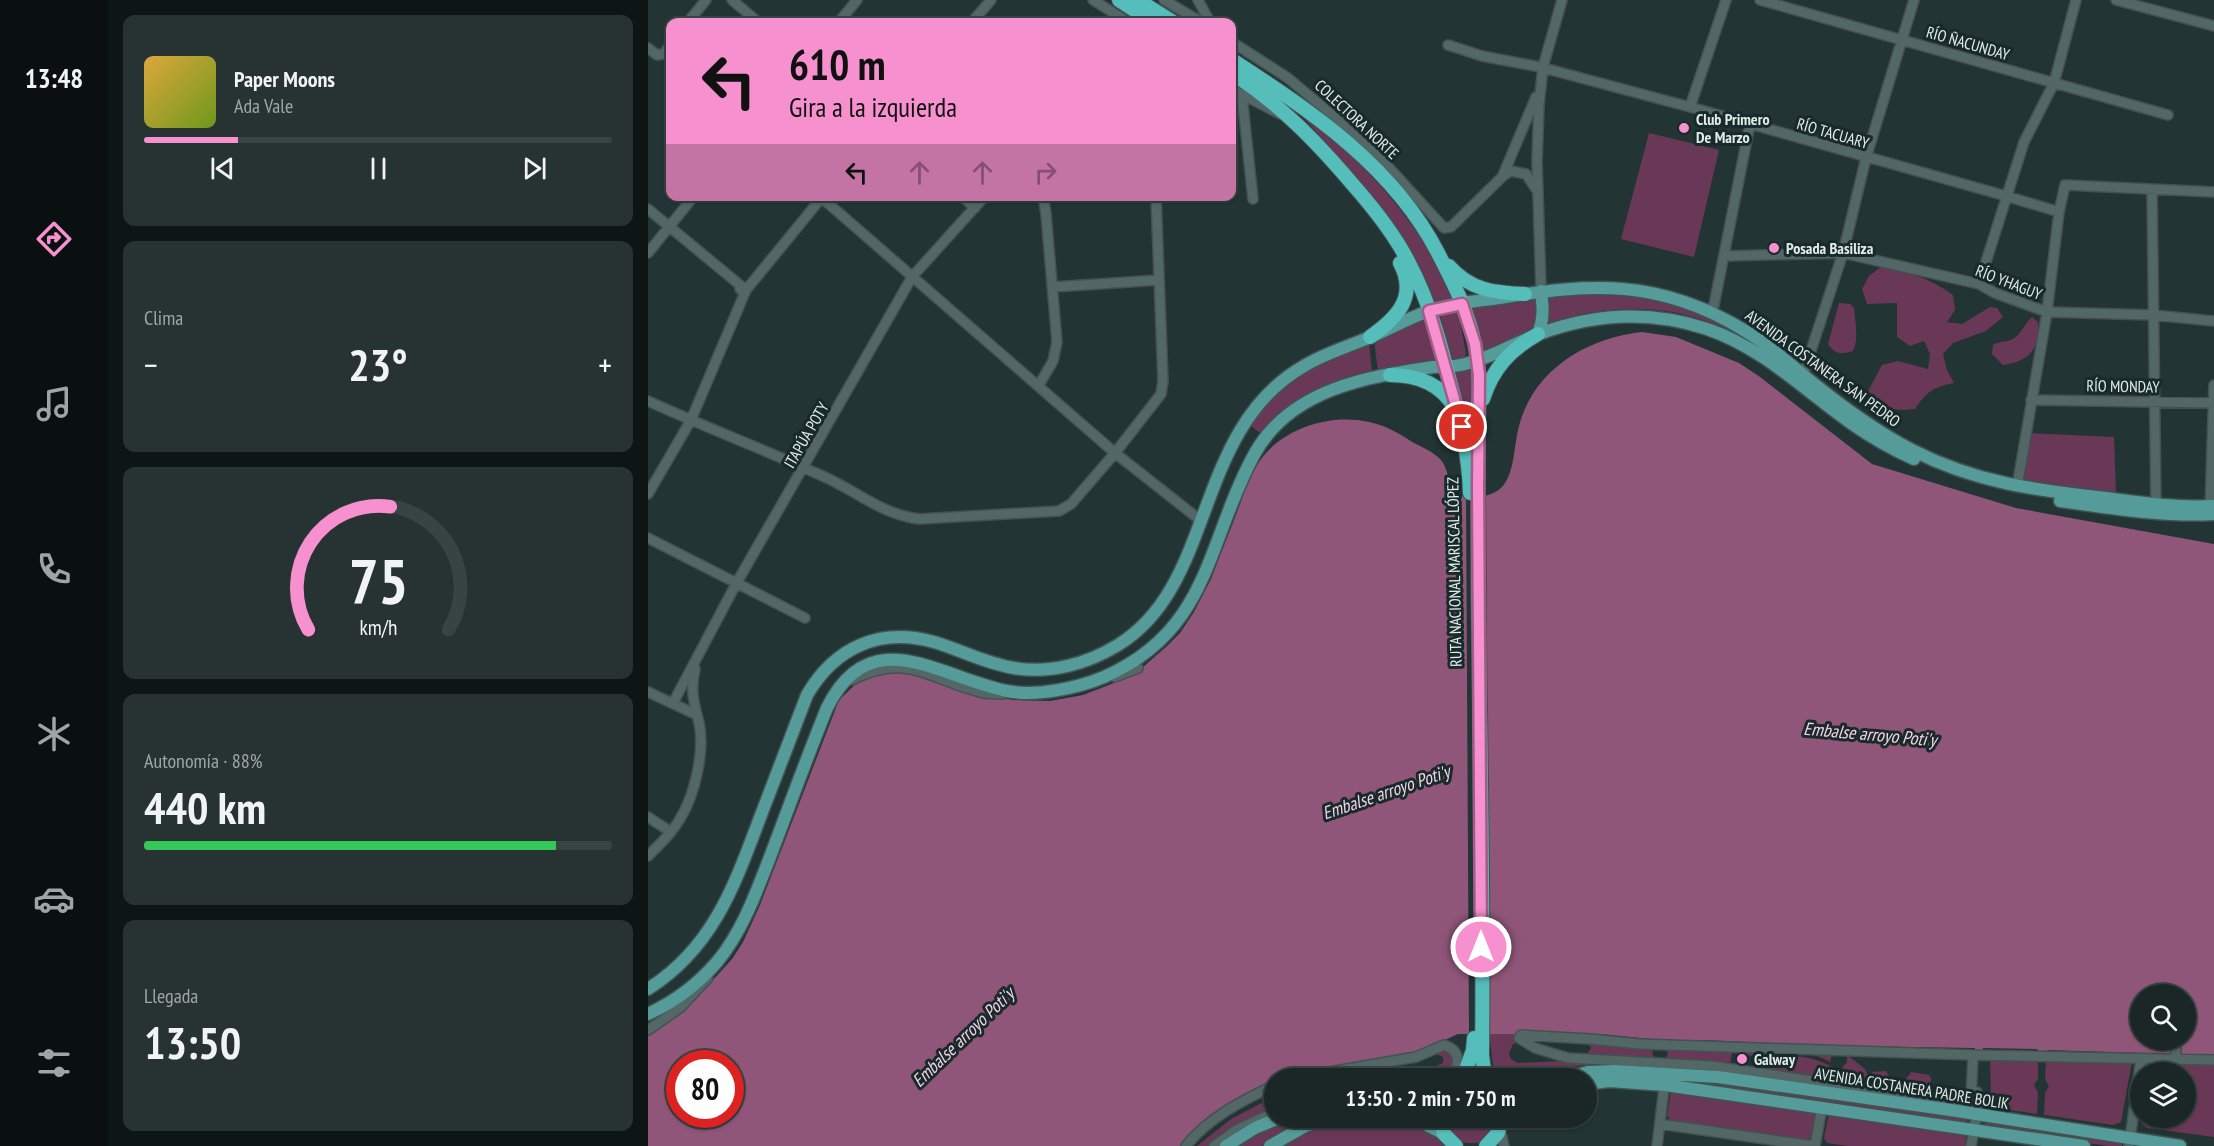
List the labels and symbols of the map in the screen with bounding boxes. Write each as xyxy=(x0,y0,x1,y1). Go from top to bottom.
street label: RÍO ÑACUNDAY xyxy=(1924,22,2013,65)
street label: COLECTORA NORTE xyxy=(1311,75,1403,163)
place label: Club Primero De Marzo xyxy=(1696,109,1770,147)
street label: RÍO TACUARY xyxy=(1795,113,1872,153)
marker: Club Primero De Marzo xyxy=(1677,121,1691,135)
place label: Posada Basiliza xyxy=(1786,238,1874,258)
marker: Posada Basiliza xyxy=(1767,241,1781,255)
street label: RÍO YHAGUY xyxy=(1973,260,2046,304)
street label: AVENIDA COSTANERA SAN PEDRO xyxy=(1742,305,1905,431)
street label: RÍO MONDAY xyxy=(2086,375,2160,397)
street label: ITAPÚA POTY xyxy=(779,398,833,472)
pin xyxy=(1436,401,1487,452)
street label: RUTA NACIONAL MARISCAL LÓPEZ xyxy=(1442,477,1466,667)
water label: Embalse arroyo Poti'y xyxy=(1803,717,1940,751)
water label: Embalse arroyo Poti'y xyxy=(1319,759,1455,825)
position arrow xyxy=(1449,915,1513,979)
water label: Embalse arroyo Poti'y xyxy=(907,981,1021,1092)
place label: Galway xyxy=(1754,1049,1796,1069)
speed limit sign: 80 xyxy=(666,1050,744,1128)
marker: Galway xyxy=(1735,1052,1749,1066)
street label: AVENIDA COSTANERA PADRE BOLIK xyxy=(1813,1063,2011,1113)

